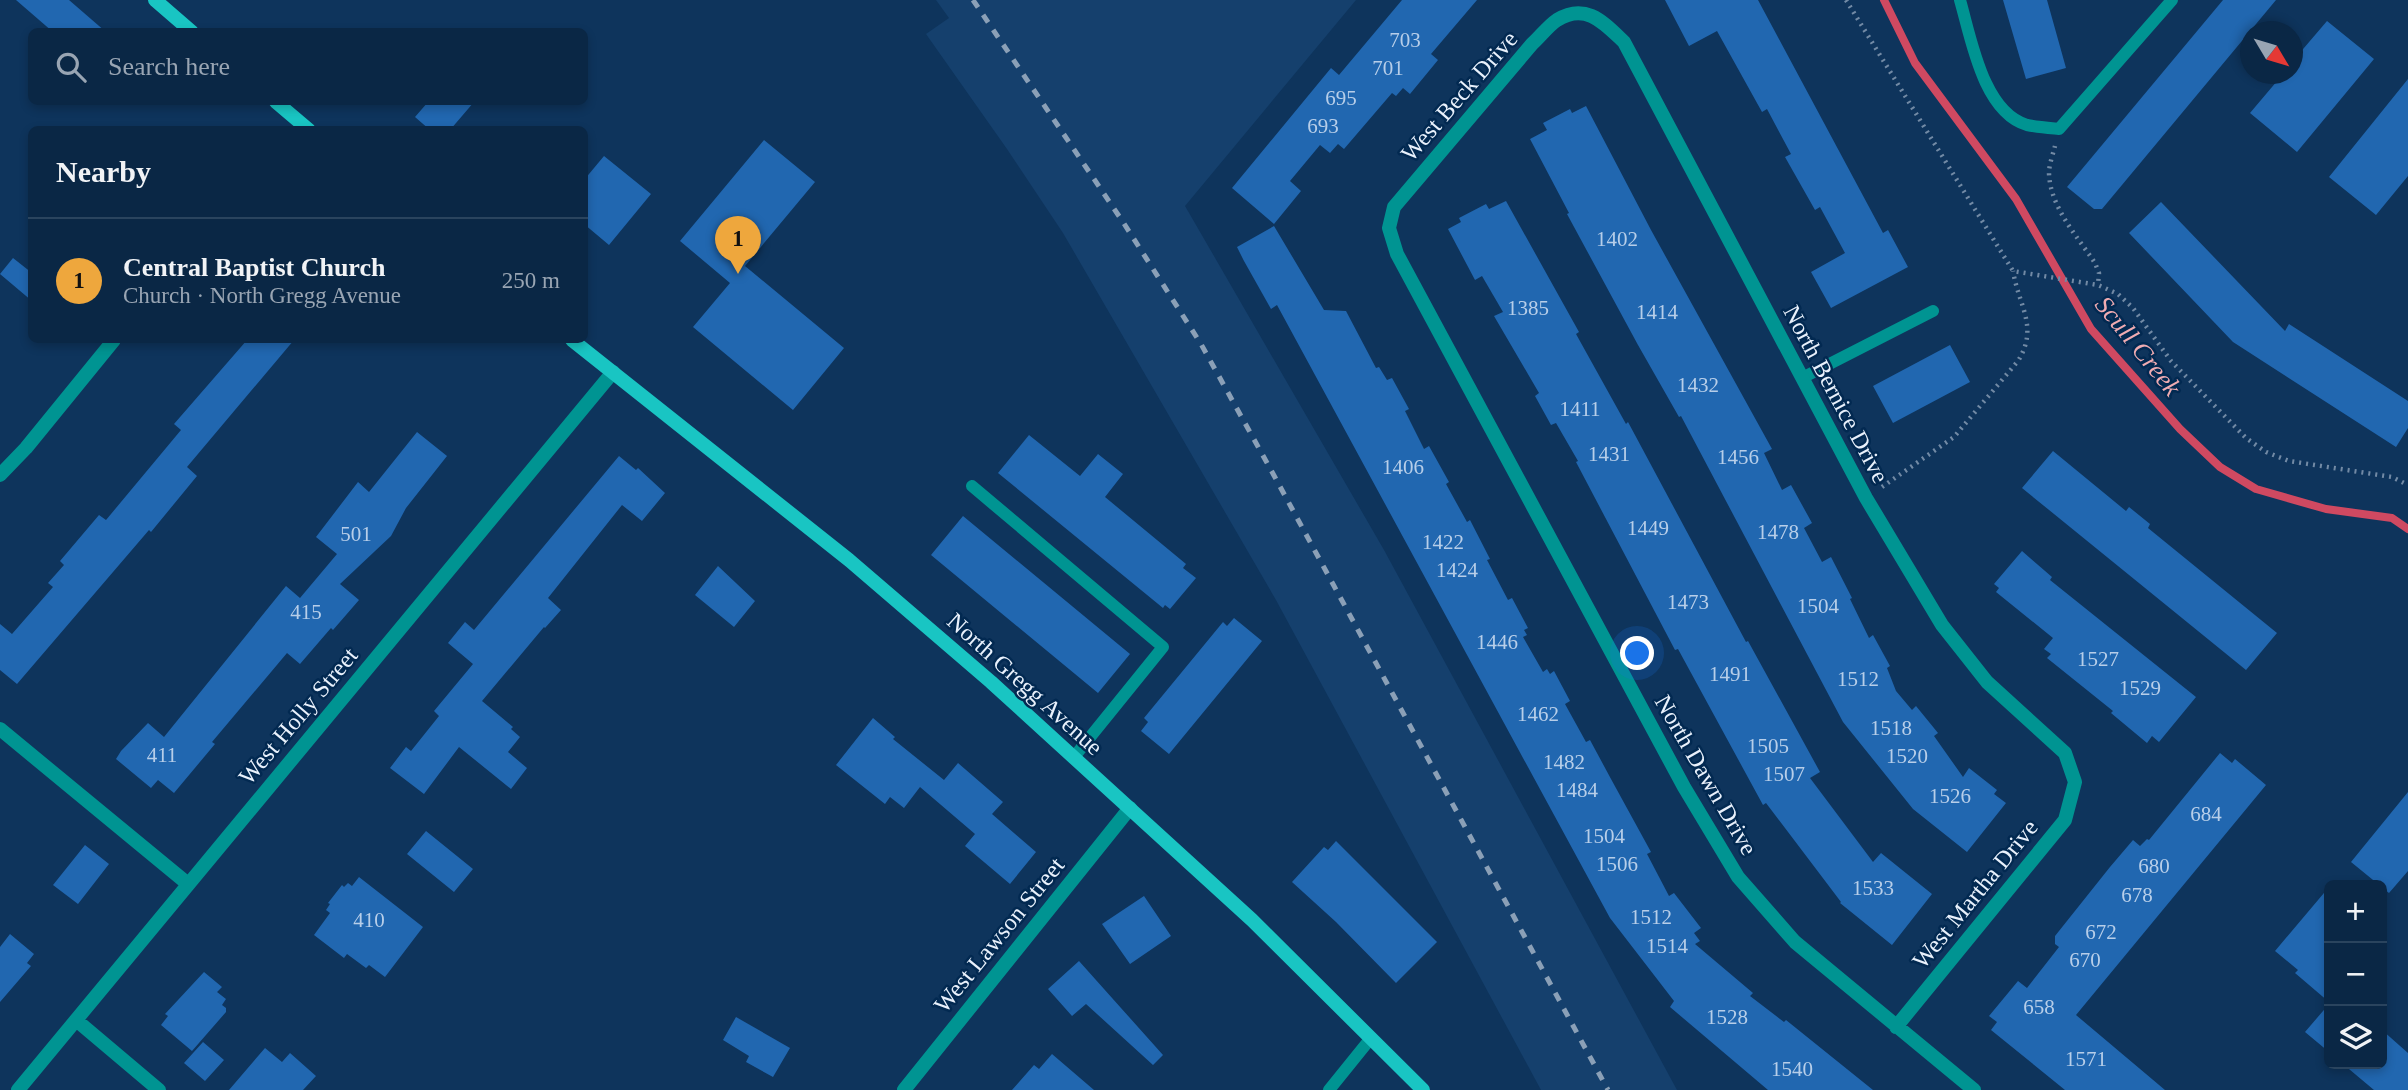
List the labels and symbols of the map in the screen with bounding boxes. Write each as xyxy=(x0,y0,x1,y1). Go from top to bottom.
north arrow xyxy=(2240,21,2303,84)
street label: West Beck Drive xyxy=(1396,26,1522,166)
house number: 703 xyxy=(1389,28,1421,52)
house number: 701 xyxy=(1372,56,1404,80)
house number: 695 xyxy=(1325,86,1357,110)
house number: 693 xyxy=(1307,114,1339,138)
pin: 1 xyxy=(715,216,761,274)
house number: 1402 xyxy=(1596,227,1638,251)
water label: Scull Creek xyxy=(2089,290,2187,402)
house number: 1385 xyxy=(1507,296,1549,320)
house number: 1414 xyxy=(1636,300,1679,324)
street label: North Bernice Drive xyxy=(1778,301,1894,487)
house number: 1432 xyxy=(1677,373,1719,397)
house number: 1411 xyxy=(1559,397,1601,421)
house number: 1431 xyxy=(1588,442,1630,466)
house number: 1456 xyxy=(1717,445,1759,469)
house number: 1406 xyxy=(1382,455,1424,479)
house number: 1449 xyxy=(1627,516,1669,540)
house number: 1478 xyxy=(1757,520,1799,544)
house number: 501 xyxy=(340,522,372,546)
house number: 1422 xyxy=(1422,530,1464,554)
house number: 1424 xyxy=(1436,558,1479,582)
house number: 1473 xyxy=(1667,590,1709,614)
house number: 1504 xyxy=(1797,594,1840,618)
house number: 415 xyxy=(290,600,322,624)
street label: North Gregg Avenue xyxy=(942,608,1108,760)
house number: 1446 xyxy=(1476,630,1518,654)
your location xyxy=(1620,636,1654,670)
street label: West Holly Street xyxy=(233,642,363,789)
house number: 1527 xyxy=(2077,647,2119,671)
house number: 1491 xyxy=(1709,662,1751,686)
house number: 1512 xyxy=(1837,667,1879,691)
house number: 1529 xyxy=(2119,676,2161,700)
street label: North Dawn Drive xyxy=(1650,691,1762,859)
house number: 1462 xyxy=(1517,702,1559,726)
house number: 1518 xyxy=(1870,716,1912,740)
house number: 1505 xyxy=(1747,734,1789,758)
house number: 411 xyxy=(147,743,177,767)
house number: 1520 xyxy=(1886,744,1928,768)
house number: 1482 xyxy=(1543,750,1585,774)
house number: 1507 xyxy=(1763,762,1805,786)
house number: 1484 xyxy=(1556,778,1599,802)
house number: 1526 xyxy=(1929,784,1971,808)
house number: 684 xyxy=(2190,802,2222,826)
street label: West Martha Drive xyxy=(1907,815,2043,973)
house number: 1504 xyxy=(1583,824,1626,848)
street label: West Lawson Street xyxy=(929,852,1070,1018)
house number: 1506 xyxy=(1596,852,1638,876)
house number: 680 xyxy=(2138,854,2170,878)
house number: 1533 xyxy=(1852,876,1894,900)
house number: 678 xyxy=(2121,883,2153,907)
house number: 1512 xyxy=(1630,905,1672,929)
house number: 410 xyxy=(353,908,385,932)
house number: 672 xyxy=(2085,920,2117,944)
house number: 1514 xyxy=(1646,934,1689,958)
house number: 670 xyxy=(2069,948,2101,972)
house number: 658 xyxy=(2023,995,2055,1019)
house number: 1528 xyxy=(1706,1005,1748,1029)
house number: 1571 xyxy=(2065,1047,2107,1071)
house number: 1540 xyxy=(1771,1057,1813,1081)

